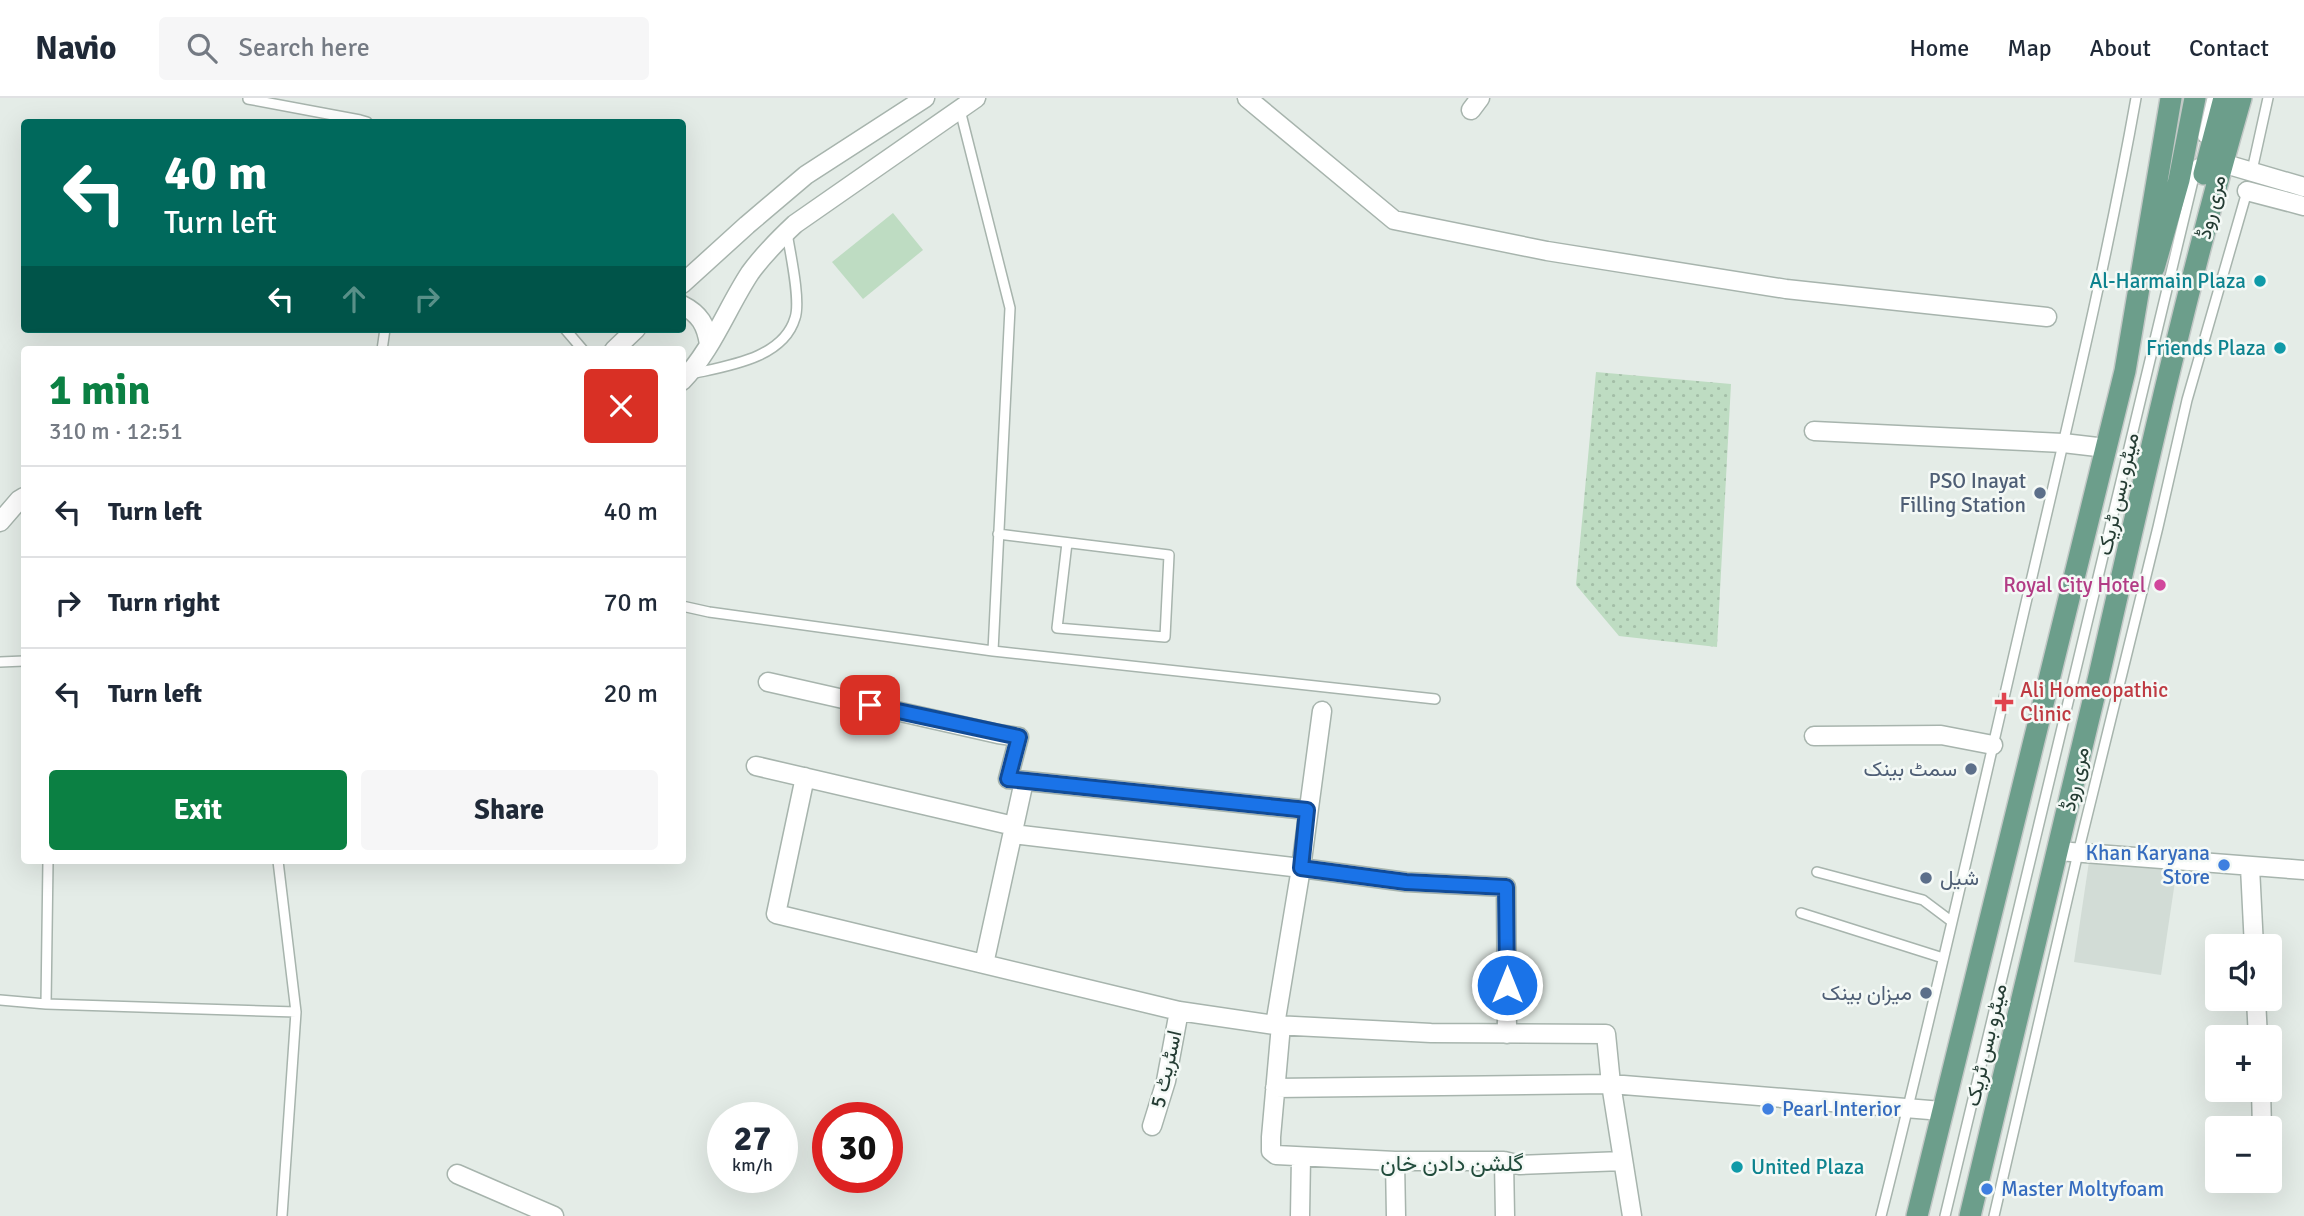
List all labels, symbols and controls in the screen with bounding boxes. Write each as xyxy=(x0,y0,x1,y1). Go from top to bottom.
search box xyxy=(159,17,649,80)
text: Navio xyxy=(35,28,117,69)
icon: search xyxy=(183,29,221,67)
text: Search here xyxy=(239,32,370,64)
text: Home xyxy=(1909,33,1969,63)
text: Map xyxy=(2007,33,2052,63)
text: About xyxy=(2090,33,2151,63)
text: Contact xyxy=(2189,33,2269,63)
text: 40 m xyxy=(164,143,267,203)
icon: left xyxy=(49,147,140,238)
street label: مری روڈ xyxy=(2191,172,2231,242)
text: Turn left xyxy=(164,203,277,242)
place label: Al-Harmain Plaza xyxy=(2090,268,2246,294)
marker: Al-Harmain Plaza xyxy=(2252,273,2268,289)
icon: left xyxy=(262,280,300,318)
icon: ahead xyxy=(335,280,373,318)
icon: right xyxy=(408,280,446,318)
place label: Friends Plaza xyxy=(2146,335,2266,361)
marker: Friends Plaza xyxy=(2272,340,2288,356)
text: 1 min xyxy=(49,365,150,416)
button: close xyxy=(584,369,658,443)
text: 310 m · 12:51 xyxy=(49,417,183,446)
street label: میٹرو بس ٹریک xyxy=(2091,430,2145,558)
place label: PSO Inayat Filling Station xyxy=(1899,468,2026,518)
marker: PSO Inayat Filling Station xyxy=(2032,485,2048,501)
icon: left xyxy=(49,493,87,531)
text: Turn left xyxy=(108,496,202,528)
text: 40 m xyxy=(603,496,658,528)
place label: Royal City Hotel xyxy=(2003,572,2146,598)
marker: Royal City Hotel xyxy=(2152,577,2168,593)
icon: right xyxy=(49,584,87,622)
text: Turn right xyxy=(108,587,220,619)
text: 70 m xyxy=(603,587,658,619)
icon: left xyxy=(49,675,87,713)
pin xyxy=(840,675,900,735)
place label: Ali Homeopathic Clinic xyxy=(2020,677,2168,727)
text: Turn left xyxy=(108,678,202,710)
text: 20 m xyxy=(603,678,658,710)
icon: arrive xyxy=(851,686,889,724)
marker: Ali Homeopathic Clinic xyxy=(1994,692,2014,712)
street label: مری روڈ xyxy=(2055,744,2095,814)
place label: سمٹ بینک xyxy=(1864,756,1957,782)
marker: سمٹ بینک xyxy=(1963,761,1979,777)
button: Exit xyxy=(49,770,347,850)
button: Share xyxy=(361,770,658,850)
place label: Khan Karyana Store xyxy=(2086,840,2210,890)
marker: Khan Karyana Store xyxy=(2216,857,2232,873)
place label: شیل xyxy=(1940,865,1979,891)
marker: شیل xyxy=(1918,870,1934,886)
map controls xyxy=(2205,934,2282,1193)
button: sound xyxy=(2205,934,2282,1011)
position arrow xyxy=(1470,948,1544,1022)
place label: میزان بینک xyxy=(1821,980,1912,1006)
street label: میٹرو بس ٹریک xyxy=(1959,981,2013,1109)
marker: میزان بینک xyxy=(1918,985,1934,1001)
button: + xyxy=(2205,1025,2282,1102)
street label: اسٹریٹ 5 xyxy=(1144,1028,1188,1110)
place label: Pearl Interior xyxy=(1782,1096,1901,1122)
marker: Pearl Interior xyxy=(1760,1101,1776,1117)
speed limit sign: 30 xyxy=(812,1102,903,1193)
button: − xyxy=(2205,1116,2282,1193)
text: 27 xyxy=(734,1117,771,1160)
district label: گلشن دادن خان xyxy=(1380,1149,1524,1178)
text: km/h xyxy=(732,1154,773,1176)
place label: United Plaza xyxy=(1751,1154,1864,1180)
marker: United Plaza xyxy=(1729,1159,1745,1175)
place label: Master Moltyfoam xyxy=(2001,1176,2164,1202)
marker: Master Moltyfoam xyxy=(1979,1181,1995,1197)

